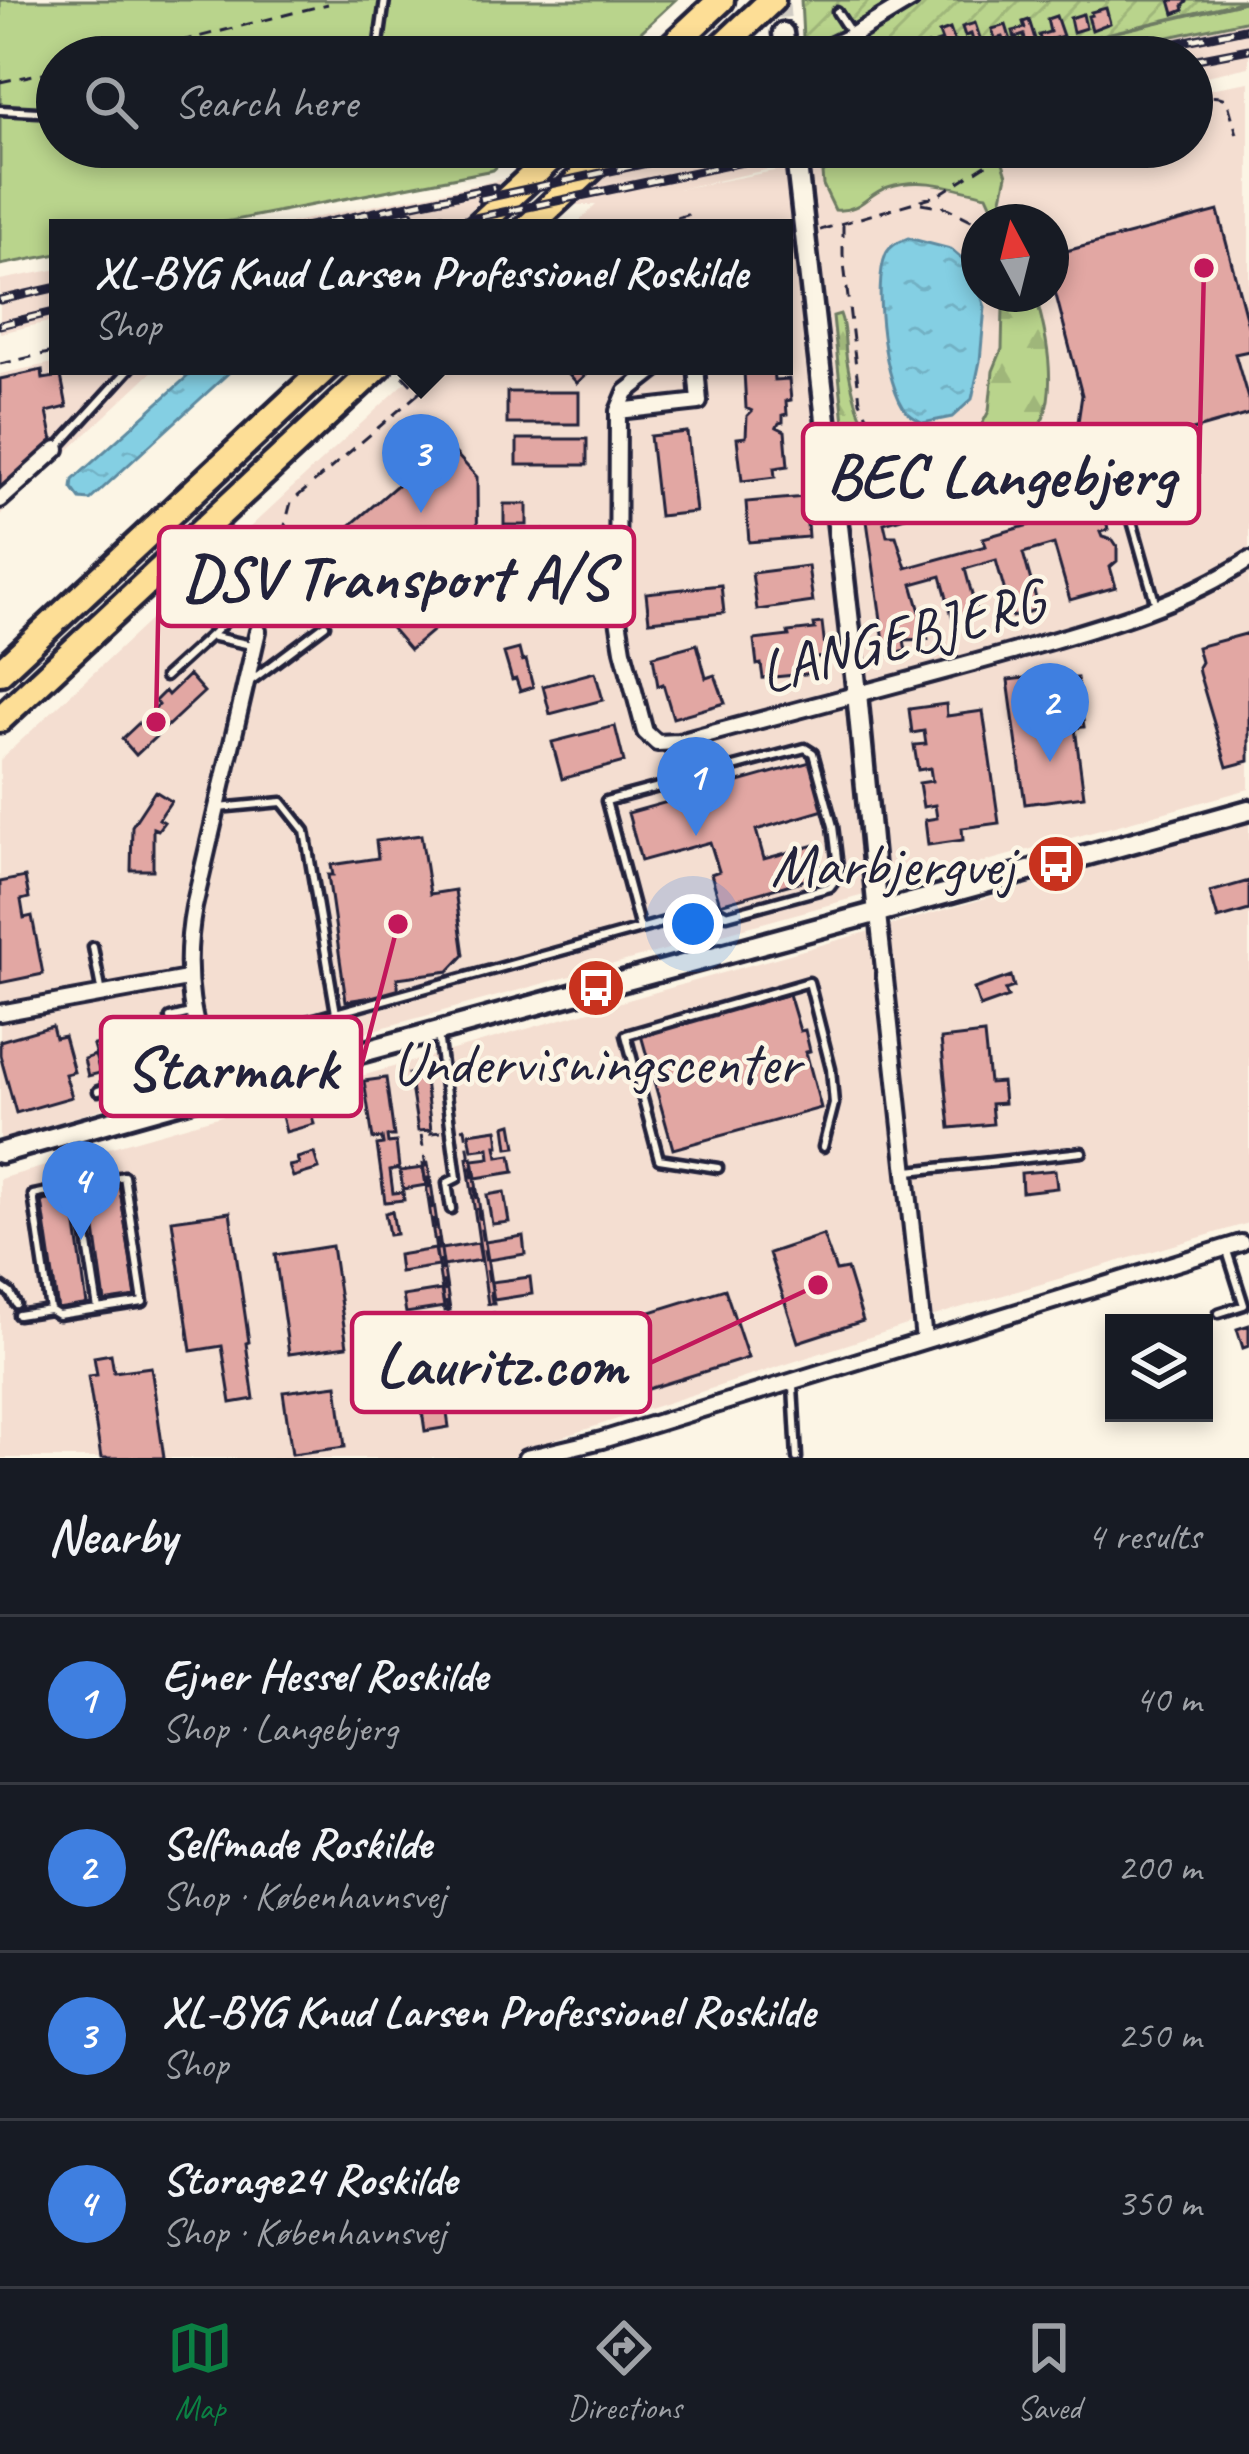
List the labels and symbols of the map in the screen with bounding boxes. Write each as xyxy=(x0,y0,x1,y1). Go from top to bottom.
north arrow xyxy=(961,204,1069,312)
pin: 3 xyxy=(382,414,460,513)
callout: BEC Langebjerg xyxy=(803,424,1199,523)
text: BEC Langebjerg xyxy=(827,436,1180,515)
callout: DSV Transport A/S xyxy=(159,527,634,626)
text: DSV Transport A/S xyxy=(183,538,623,617)
street label: LANGEBJERG xyxy=(751,560,1057,710)
pin: 2 xyxy=(1011,663,1089,762)
pin: 1 xyxy=(657,737,735,836)
place label: Marbjergvej xyxy=(771,827,1020,903)
bus stop icon: Marbjergvej xyxy=(1025,833,1087,895)
your location xyxy=(663,894,723,954)
bus stop icon: Undervisningscenter xyxy=(565,957,627,1019)
callout: Starmark xyxy=(101,1017,361,1116)
place label: Undervisningscenter xyxy=(392,1025,805,1101)
text: Starmark xyxy=(125,1029,342,1108)
pin: 4 xyxy=(42,1141,120,1240)
callout: Lauritz.com xyxy=(352,1313,650,1412)
text: Lauritz.com xyxy=(376,1325,630,1404)

